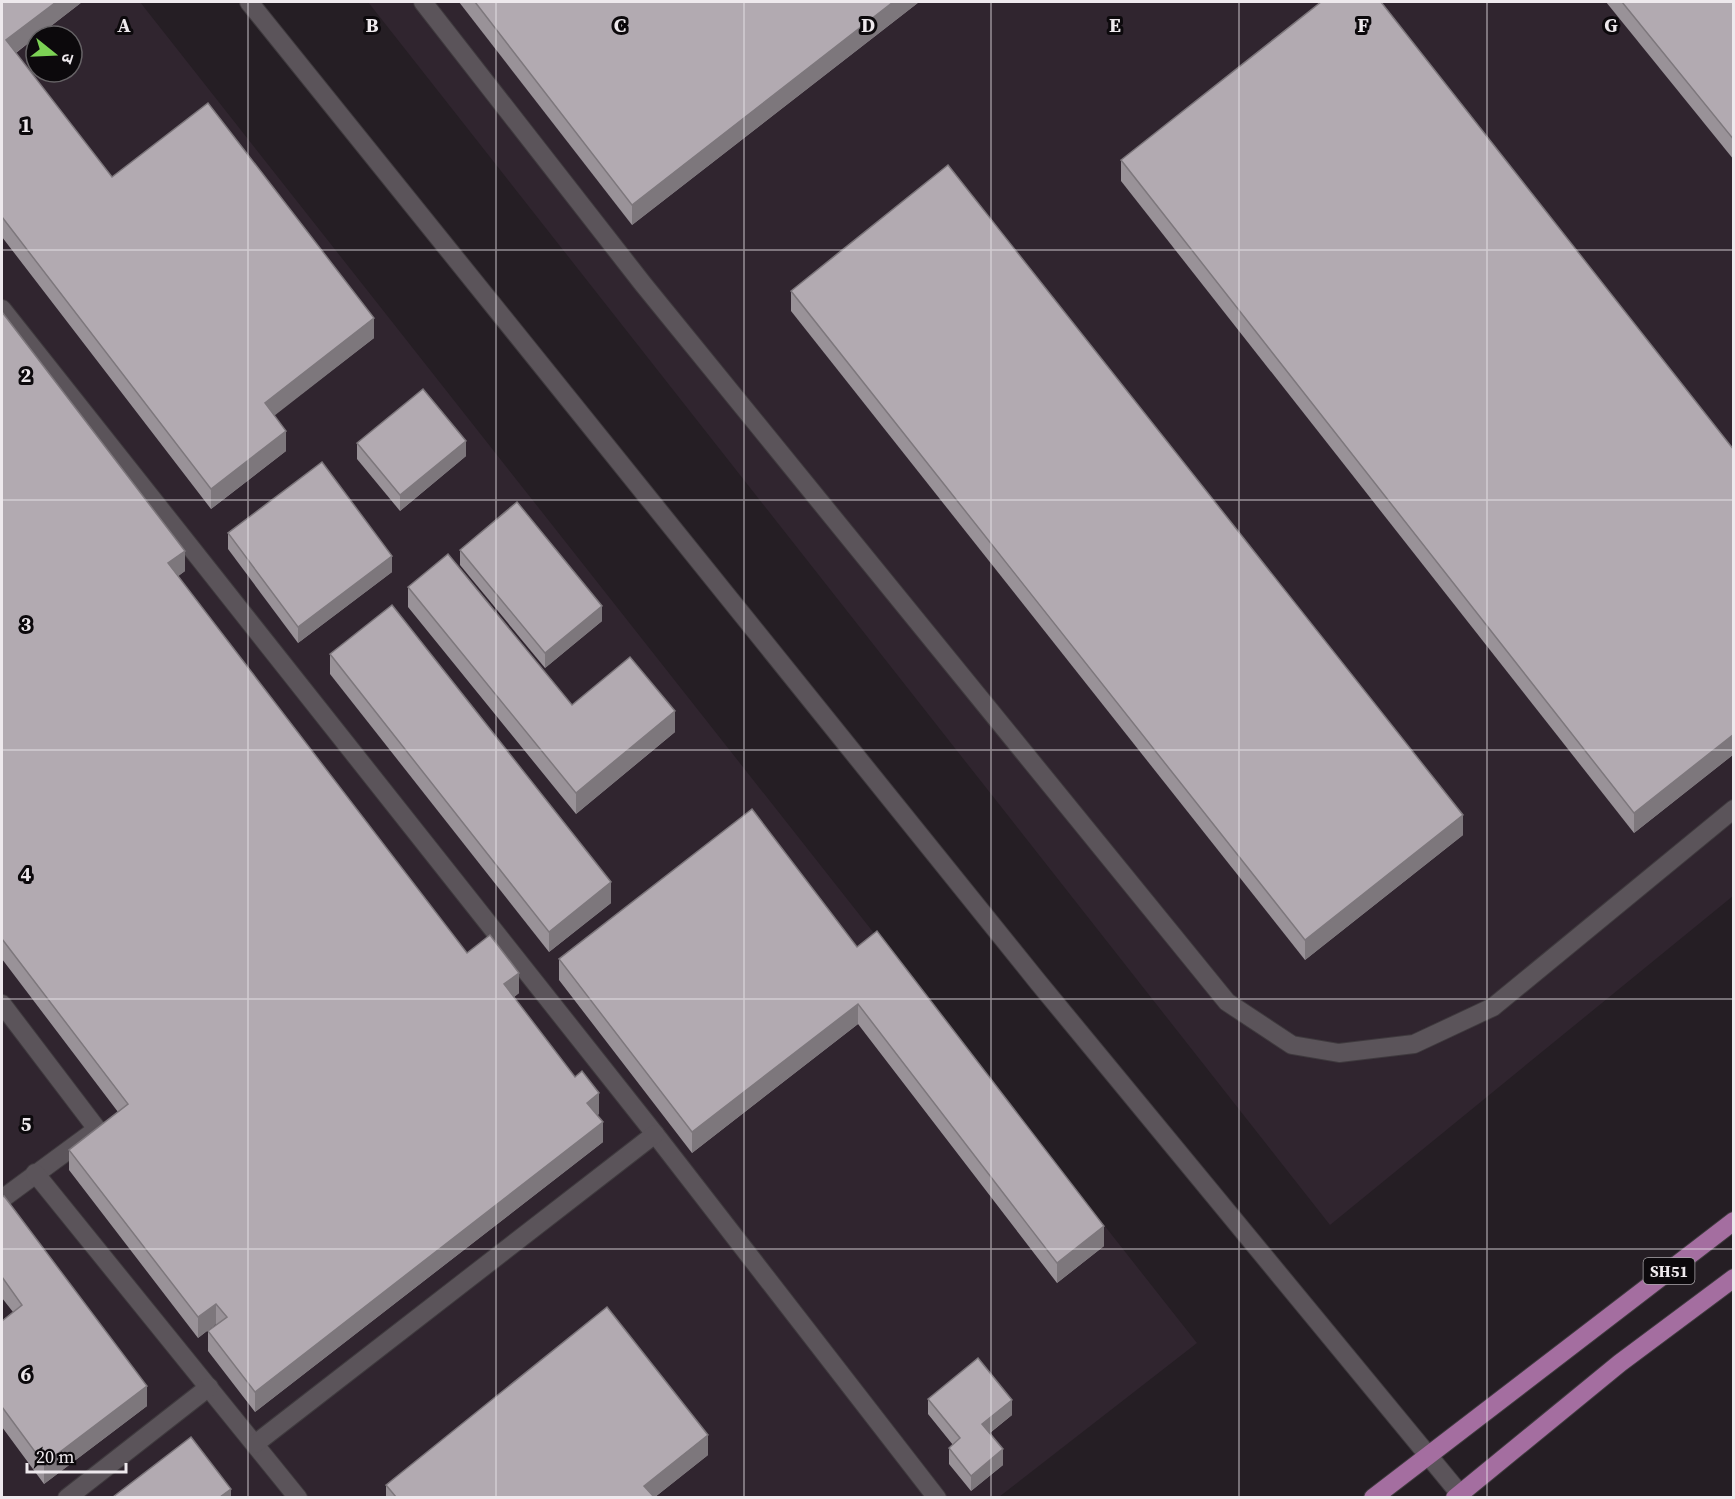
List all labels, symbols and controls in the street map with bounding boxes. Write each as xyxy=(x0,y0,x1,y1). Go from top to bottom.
text: A xyxy=(117,11,131,39)
text: B xyxy=(365,11,379,39)
text: C xyxy=(614,11,626,39)
text: D xyxy=(861,11,875,39)
text: E xyxy=(1109,11,1121,39)
text: F xyxy=(1357,11,1369,39)
text: G xyxy=(1604,11,1618,39)
north arrow xyxy=(24,24,84,84)
text: उ xyxy=(56,51,80,67)
text: 1 xyxy=(21,111,31,139)
text: 2 xyxy=(21,361,32,389)
text: 3 xyxy=(21,610,32,638)
text: 4 xyxy=(21,860,32,888)
text: 5 xyxy=(21,1110,32,1138)
road number: SH51 xyxy=(1644,1258,1694,1284)
text: 6 xyxy=(21,1360,32,1388)
scale bar xyxy=(27,1436,126,1474)
text: 20 m xyxy=(36,1444,74,1469)

